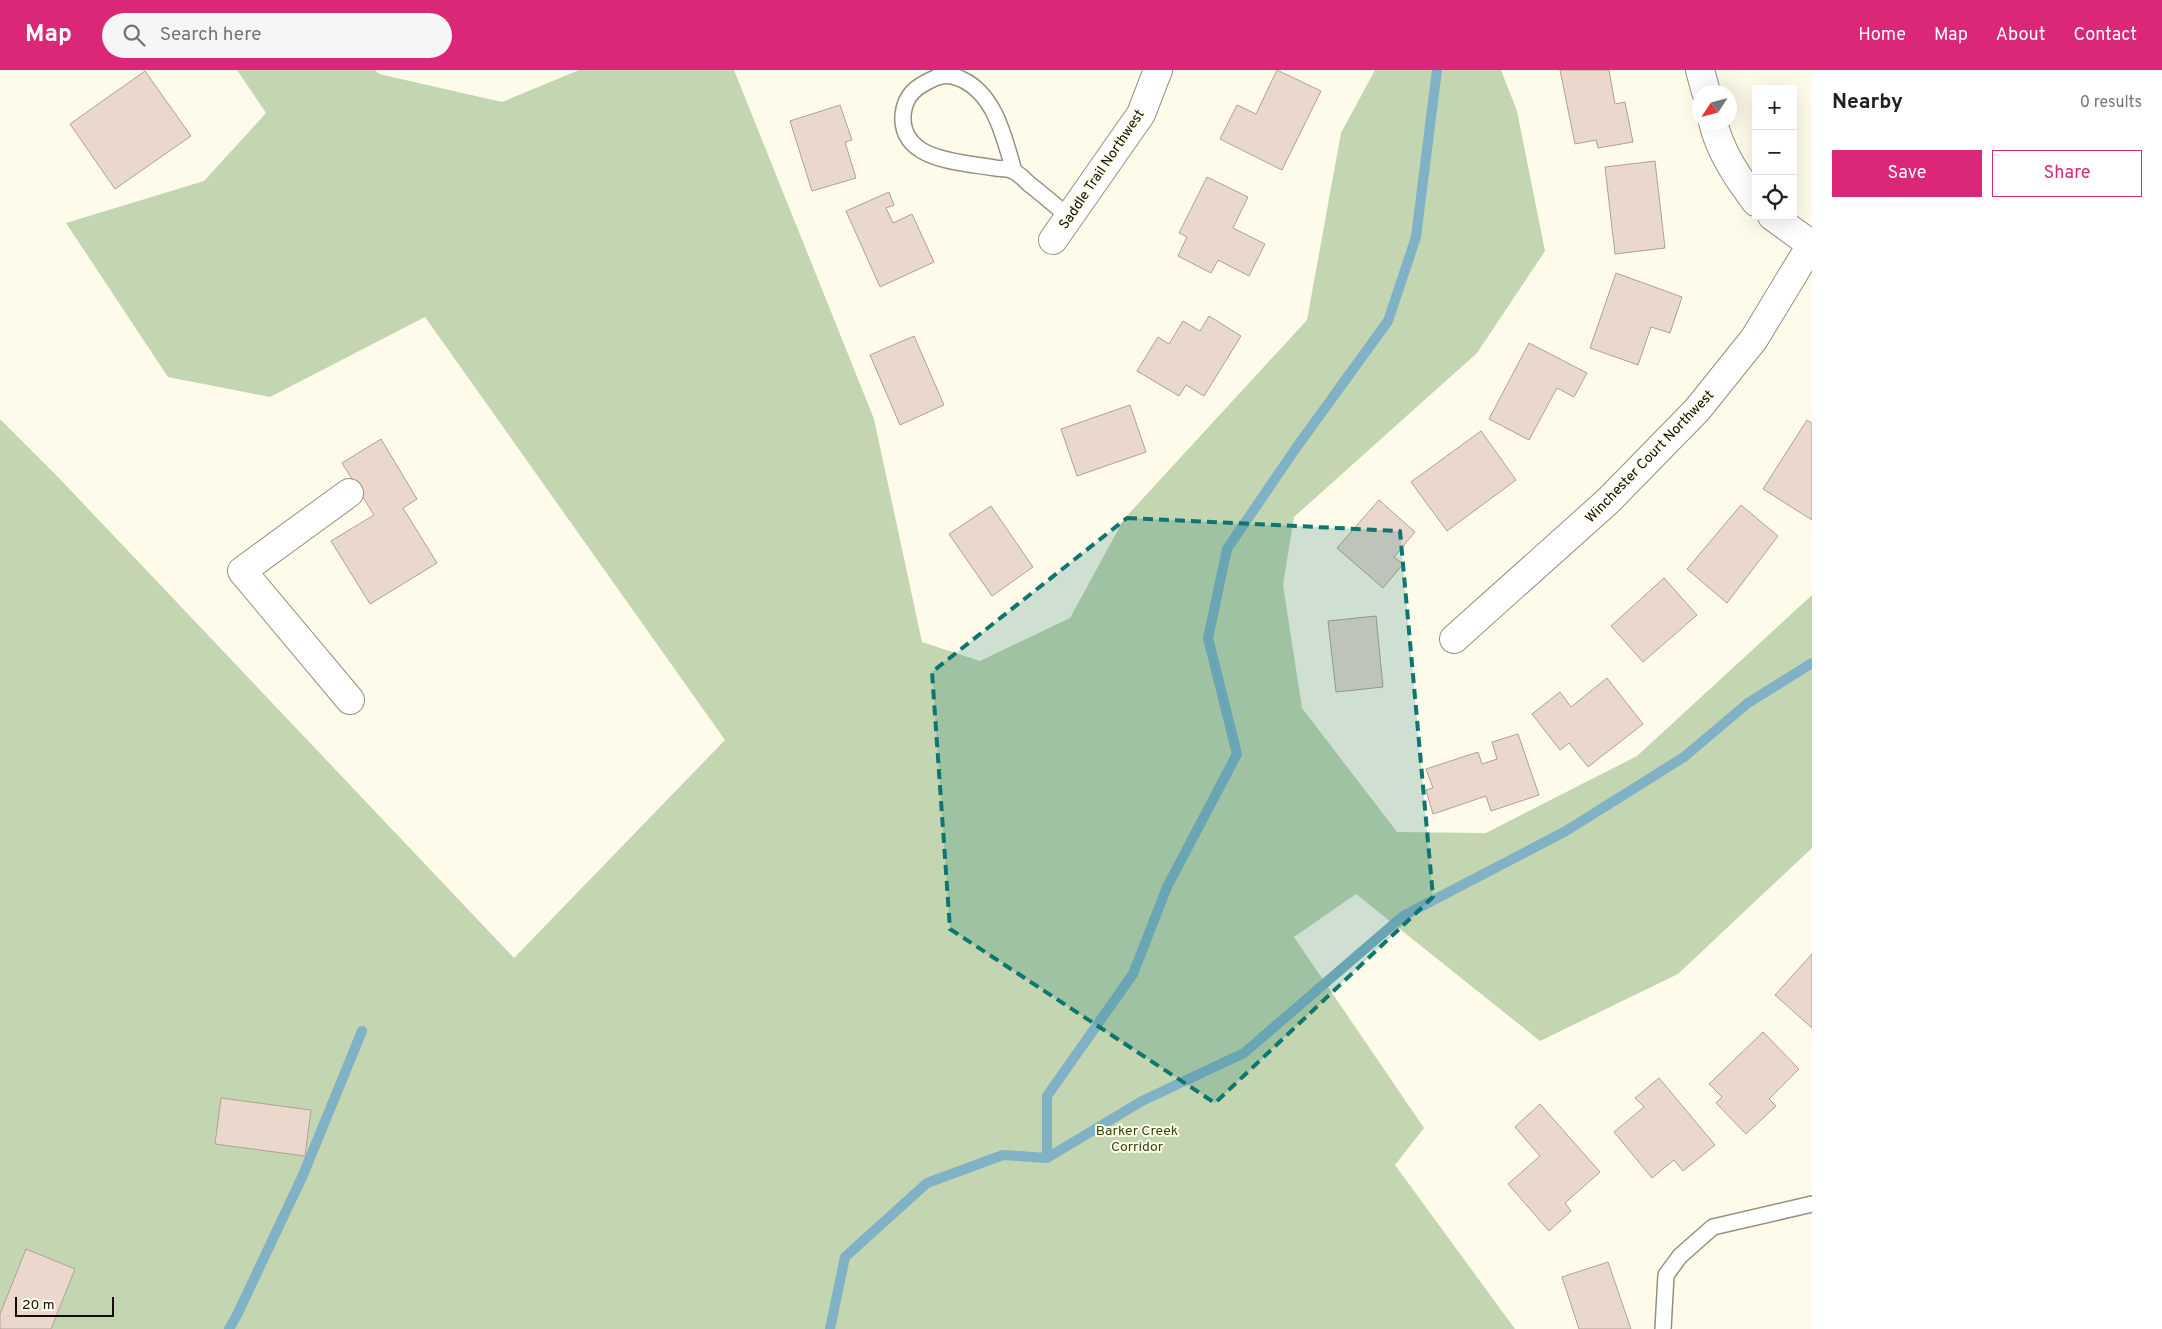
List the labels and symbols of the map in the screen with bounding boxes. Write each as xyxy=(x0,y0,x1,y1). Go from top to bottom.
north arrow xyxy=(1692,85,1737,130)
street label: Saddle Trail Northwest xyxy=(1056,107,1149,233)
street label: Winchester Court Northwest xyxy=(1582,387,1718,527)
park label: Barker Creek Corridor xyxy=(1096,1123,1178,1156)
scale bar xyxy=(15,1294,114,1317)

